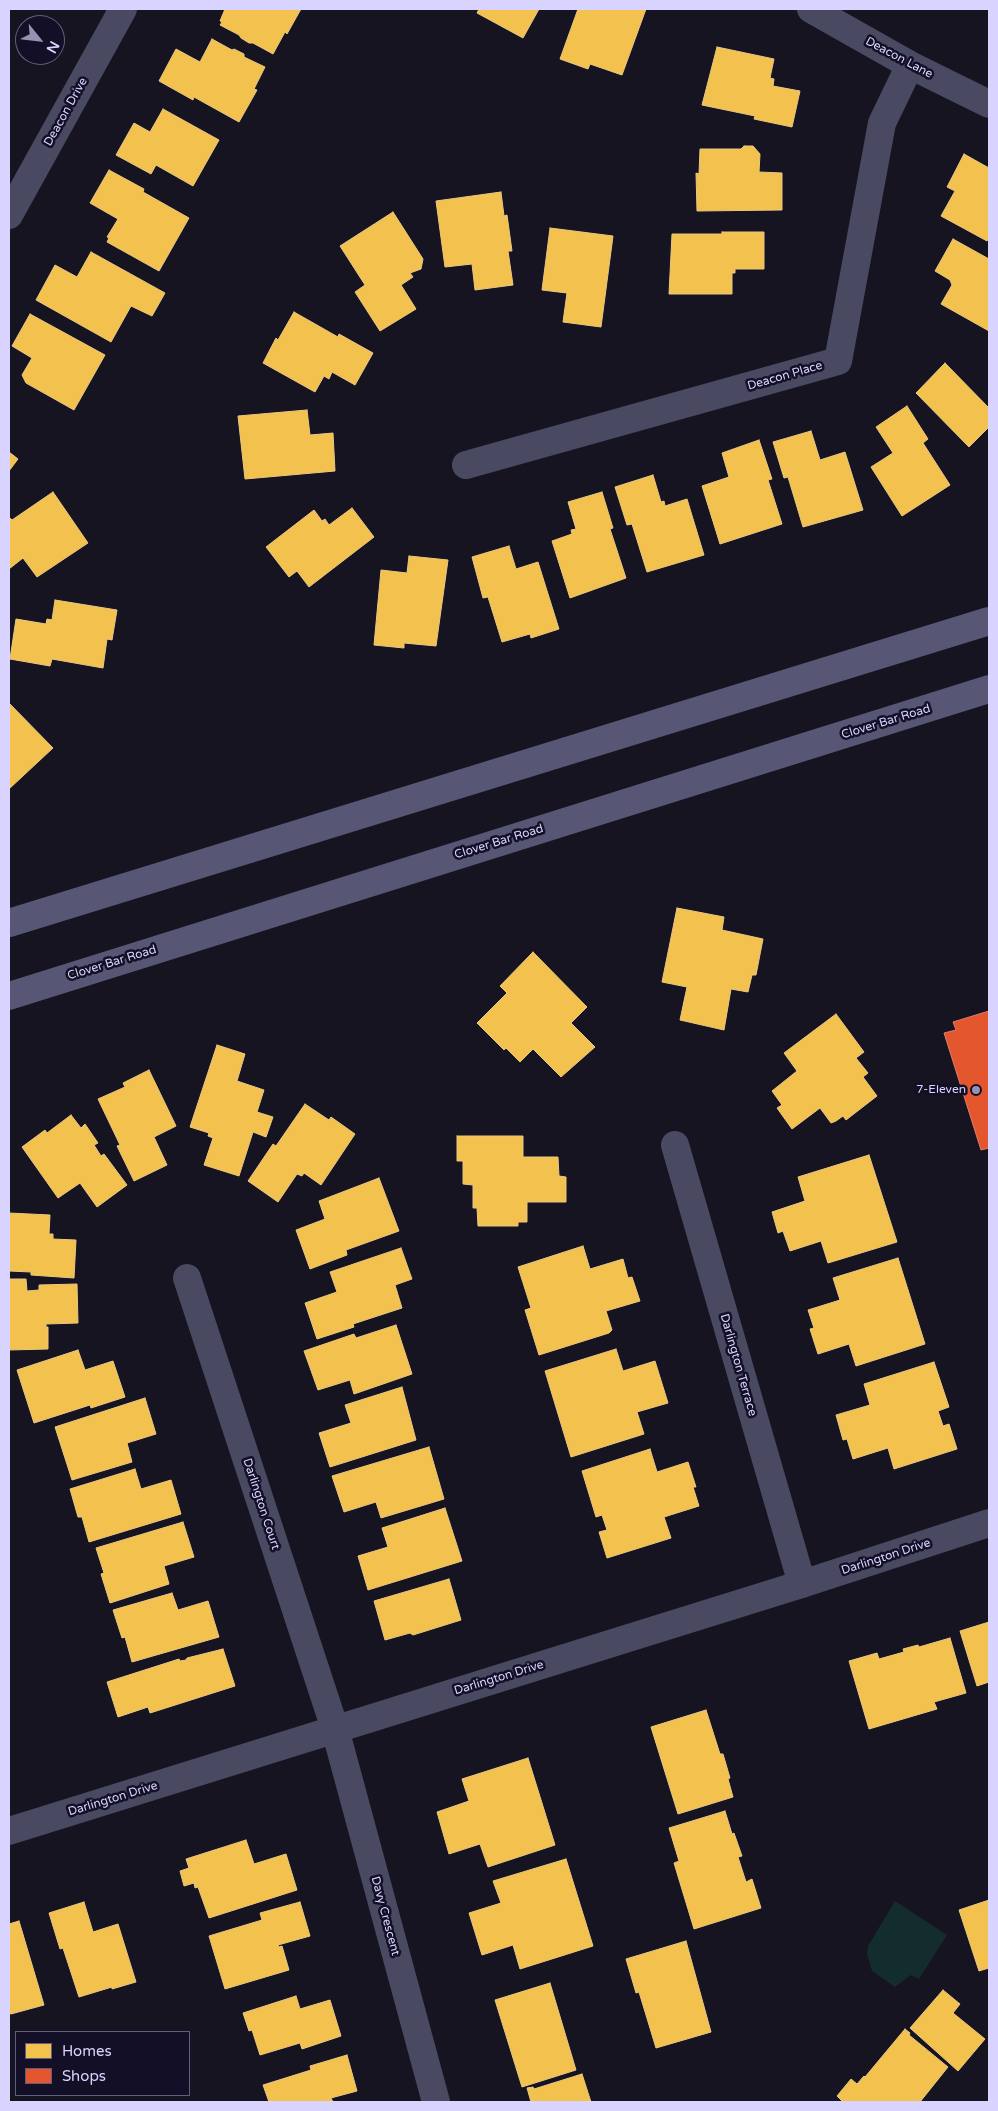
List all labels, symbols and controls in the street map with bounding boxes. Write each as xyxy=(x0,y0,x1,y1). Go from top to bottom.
north arrow xyxy=(15,15,65,65)
street label: Deacon Lane xyxy=(863,34,935,82)
text: N xyxy=(43,38,63,56)
street label: Deacon Drive xyxy=(41,75,91,149)
street label: Deacon Place xyxy=(746,358,824,394)
street label: Clover Bar Road xyxy=(840,702,932,742)
street label: Clover Bar Road xyxy=(453,822,545,862)
street label: Clover Bar Road xyxy=(66,943,158,983)
place label: 7-Eleven xyxy=(916,1083,966,1097)
marker: 7-Eleven xyxy=(970,1084,982,1096)
street label: Darlington Terrace xyxy=(717,1312,759,1418)
street label: Darlington Court xyxy=(239,1456,283,1552)
street label: Darlington Drive xyxy=(840,1536,932,1578)
street label: Darlington Drive xyxy=(452,1658,546,1698)
street label: Darlington Drive xyxy=(66,1779,160,1819)
street label: Davy Crescent xyxy=(367,1875,403,1957)
legend xyxy=(15,2031,190,2096)
text: Homes xyxy=(62,2042,112,2060)
text: Shops xyxy=(62,2067,106,2085)

